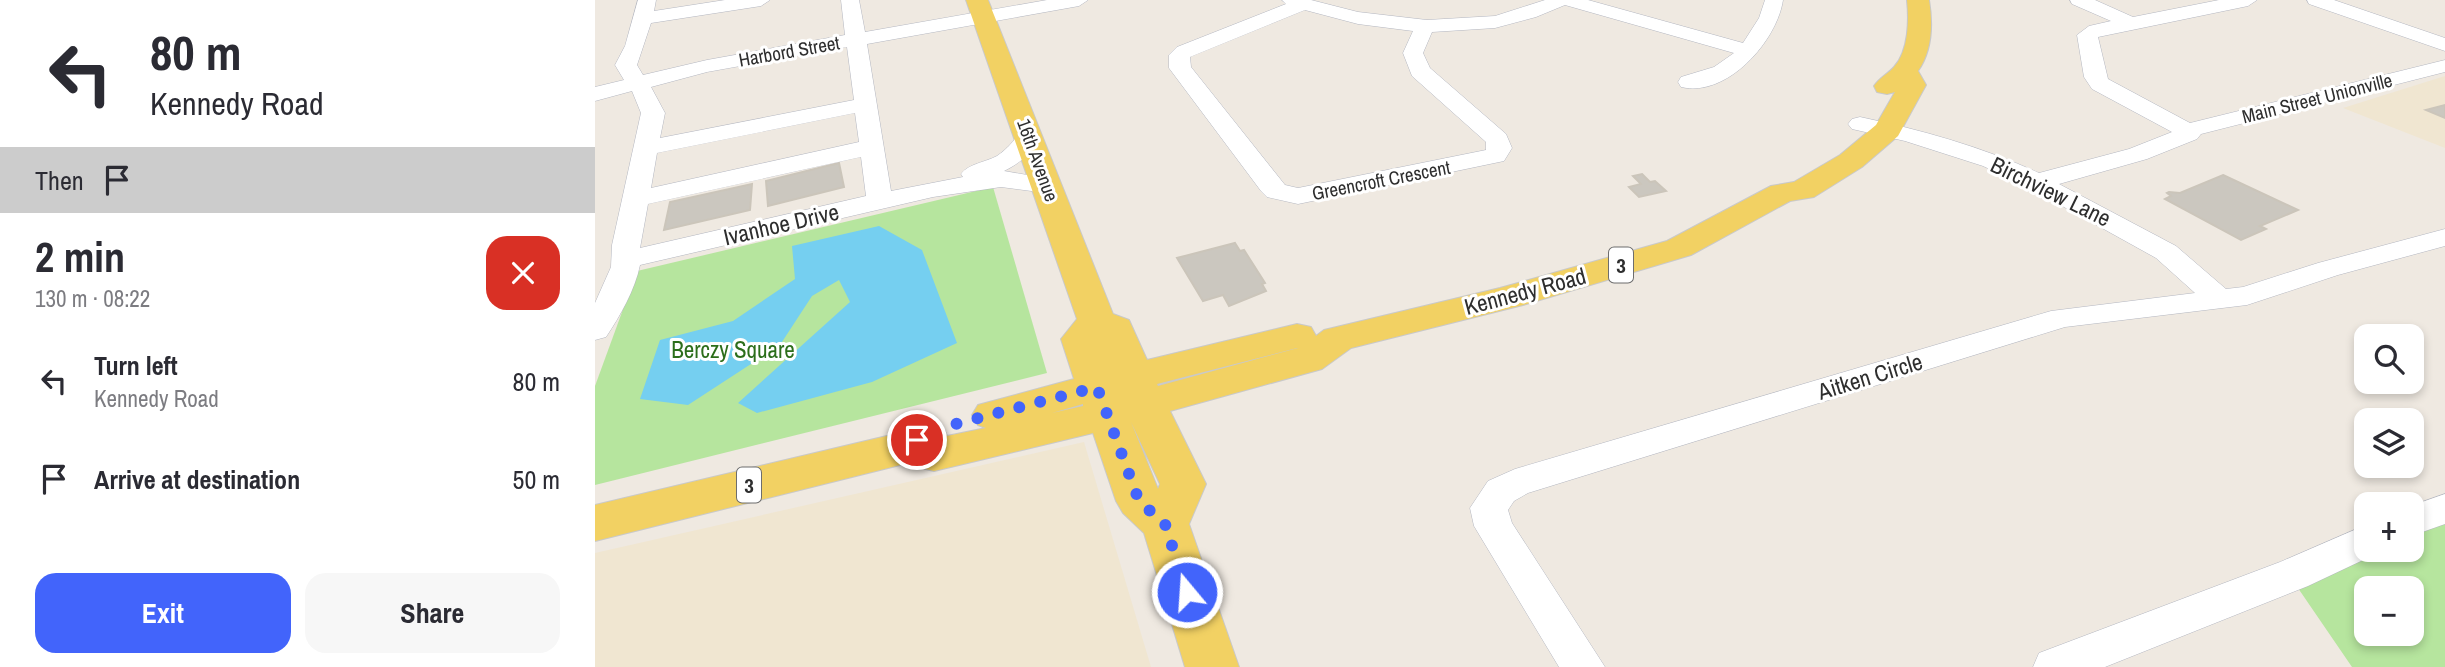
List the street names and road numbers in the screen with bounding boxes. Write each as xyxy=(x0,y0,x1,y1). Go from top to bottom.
street label: Harbord Street xyxy=(736,29,842,73)
street label: Main Street Unionville xyxy=(2239,67,2395,129)
street label: 16th Avenue xyxy=(1011,115,1065,205)
street label: Birchview Lane xyxy=(1986,149,2116,233)
street label: Greencroft Crescent xyxy=(1310,154,1453,206)
street label: Ivanhoe Drive xyxy=(720,196,842,252)
road number: 3 xyxy=(1609,247,1633,282)
street label: Kennedy Road xyxy=(1461,260,1589,322)
street label: Aitken Circle xyxy=(1813,345,1926,407)
road number: 3 xyxy=(737,468,761,503)

